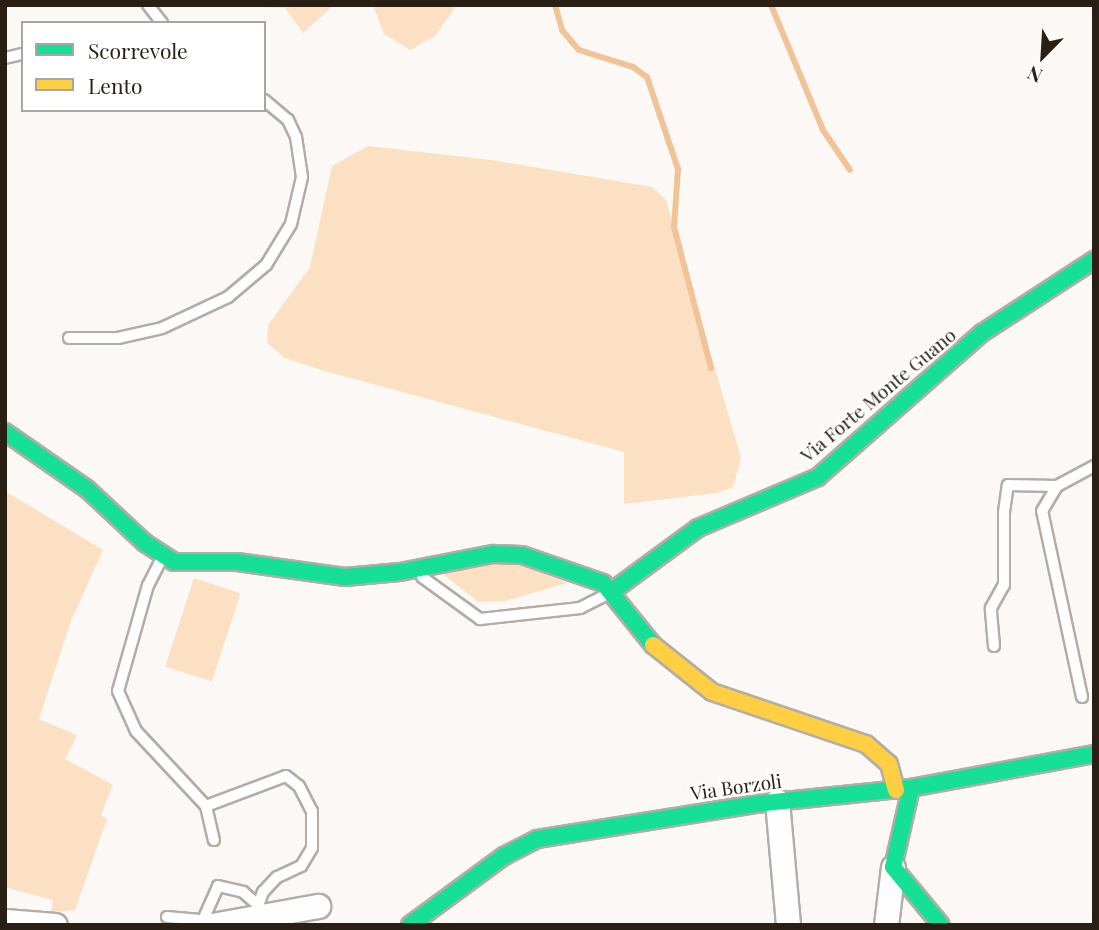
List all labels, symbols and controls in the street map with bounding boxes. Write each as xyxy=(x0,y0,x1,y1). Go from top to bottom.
legend xyxy=(21,21,266,112)
north arrow xyxy=(1008,21,1078,91)
text: Scorrevole xyxy=(88,36,188,64)
text: N xyxy=(1023,61,1046,90)
text: Lento xyxy=(88,71,142,99)
street label: Via Forte Monte Guano xyxy=(796,323,960,467)
street label: Via Borzoli xyxy=(689,769,783,805)

